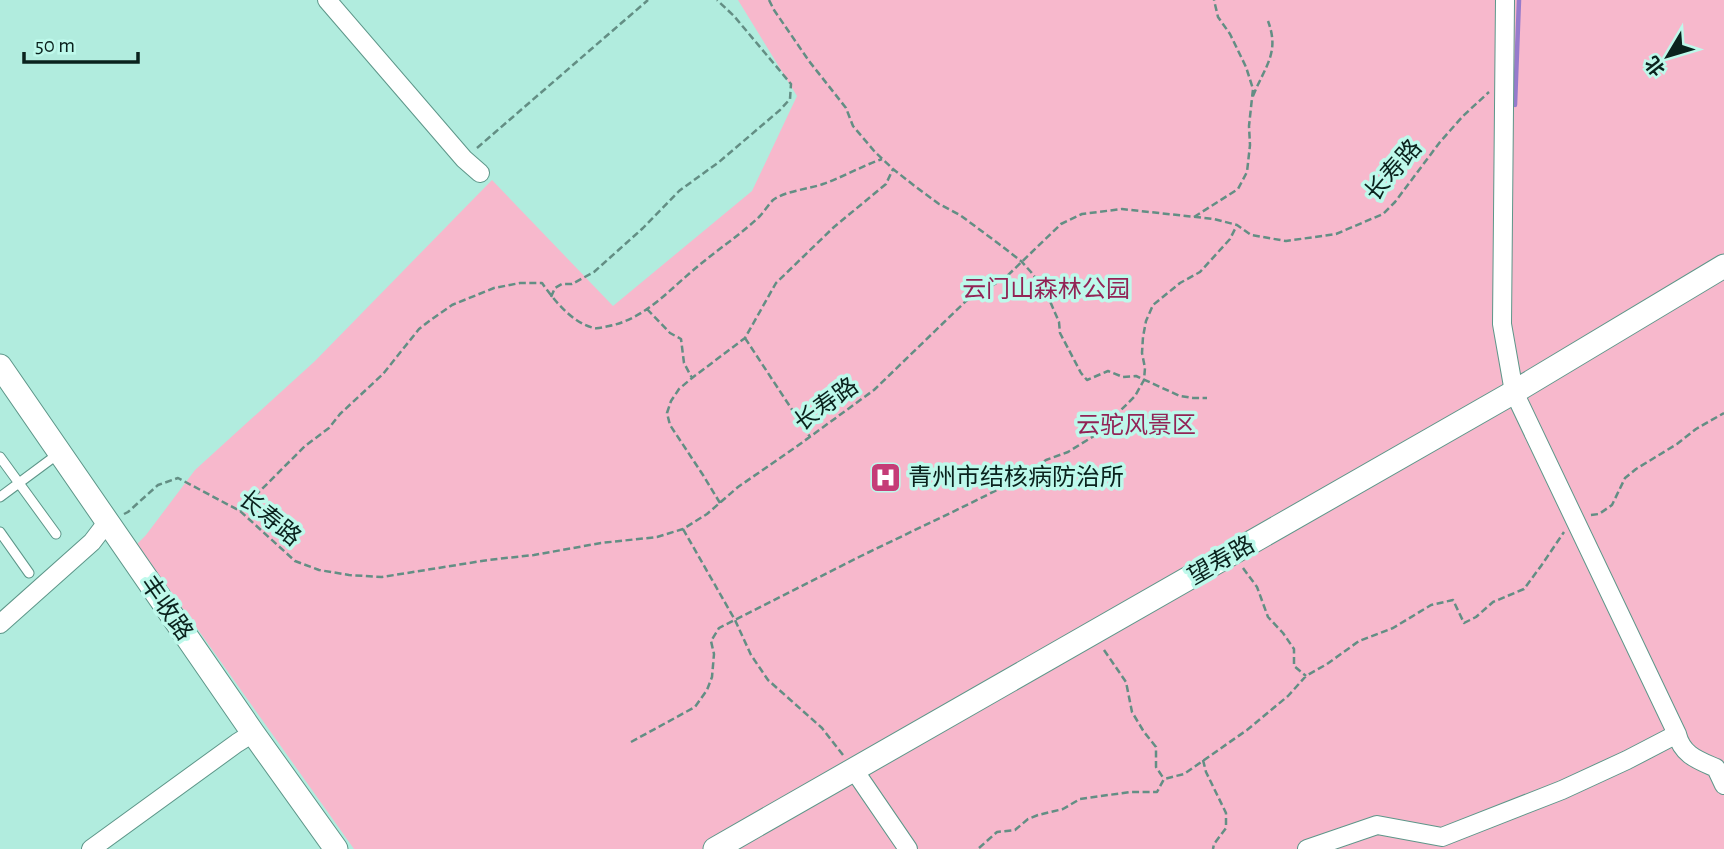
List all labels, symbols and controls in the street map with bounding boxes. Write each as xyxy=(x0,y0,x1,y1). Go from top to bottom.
scale bar xyxy=(24,21,138,65)
north arrow xyxy=(1633,21,1703,91)
text: 50 m xyxy=(35,35,75,56)
text: 北 xyxy=(1642,52,1669,79)
street label: 长寿路 xyxy=(1360,134,1426,206)
park label: 云门山森林公园 xyxy=(962,276,1130,302)
street label: 长寿路 xyxy=(789,372,863,436)
park label: 云驼风景区 xyxy=(1076,412,1196,438)
hospital icon: 青州市结核病防治所 xyxy=(868,460,902,494)
place label: 青州市结核病防治所 xyxy=(908,464,1124,490)
street label: 长寿路 xyxy=(234,485,306,551)
street label: 望寿路 xyxy=(1183,531,1259,589)
street label: 丰收路 xyxy=(136,571,198,645)

